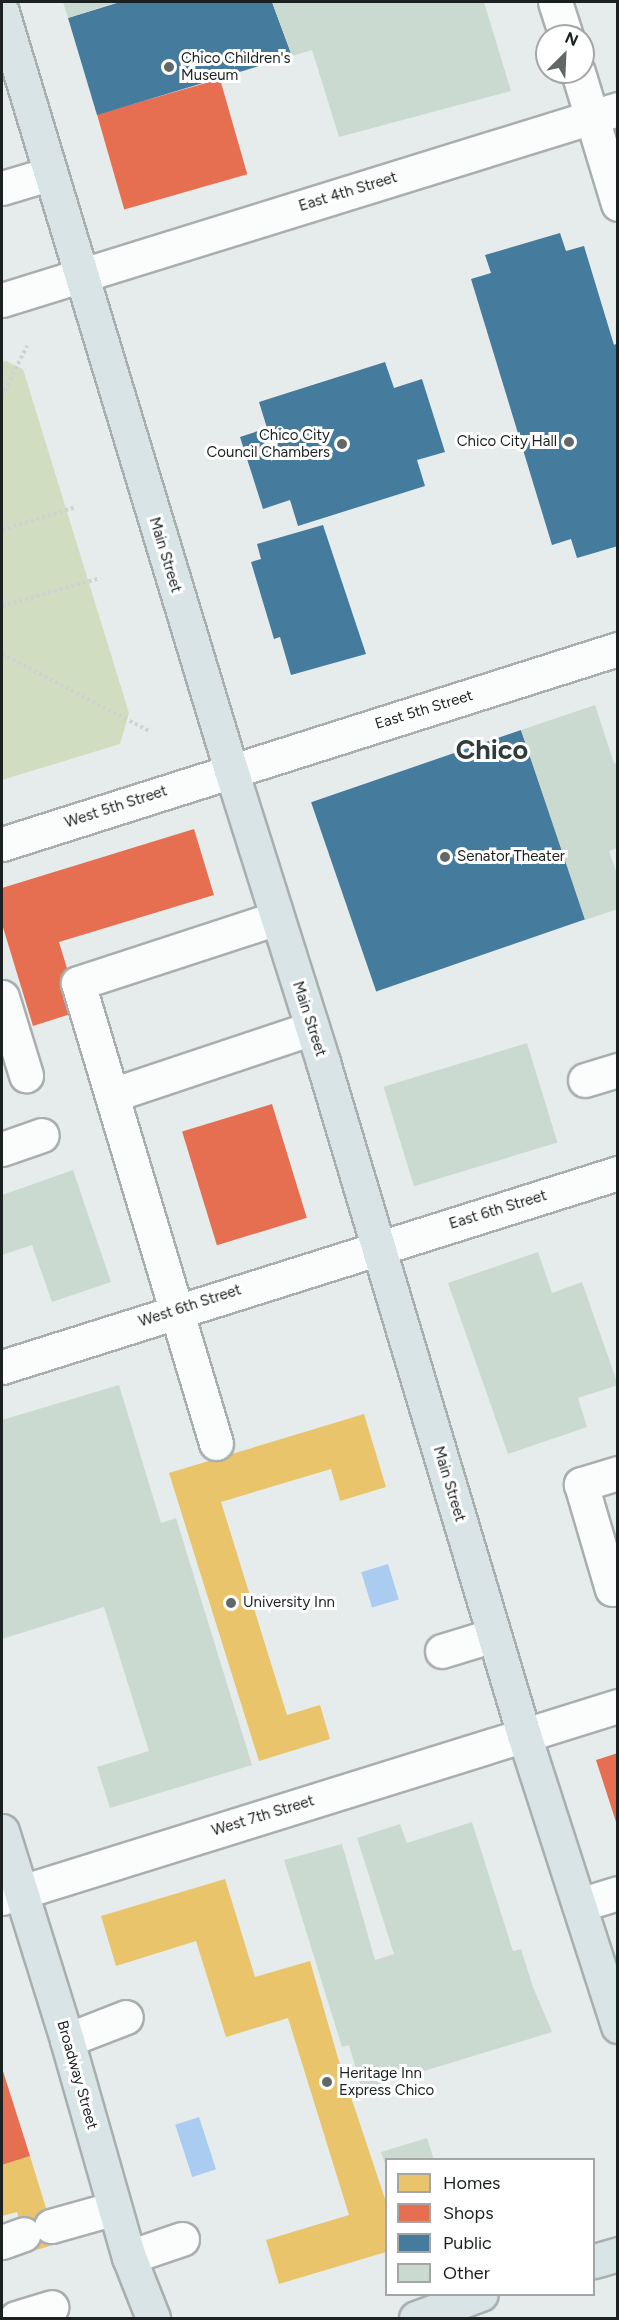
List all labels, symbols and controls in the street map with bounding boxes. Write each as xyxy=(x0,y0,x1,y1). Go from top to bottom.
north arrow xyxy=(535,24,595,84)
text: N xyxy=(562,28,581,50)
place label: Chico Children's Museum xyxy=(181,49,291,84)
marker: Chico Children's Museum xyxy=(162,60,176,74)
street label: East 4th Street xyxy=(297,168,399,216)
place label: Chico City Council Chambers xyxy=(207,426,330,461)
place label: Chico City Hall xyxy=(457,433,557,451)
marker: Chico City Hall xyxy=(562,435,576,449)
marker: Chico City Council Chambers xyxy=(335,437,349,451)
street label: Main Street xyxy=(145,515,185,595)
street label: East 5th Street xyxy=(373,687,475,733)
district label: Chico xyxy=(456,734,528,766)
street label: West 5th Street xyxy=(62,782,170,832)
place label: Senator Theater xyxy=(457,848,565,866)
marker: Senator Theater xyxy=(438,850,452,864)
street label: Main Street xyxy=(288,979,330,1059)
street label: East 6th Street xyxy=(447,1187,549,1233)
street label: West 6th Street xyxy=(137,1281,243,1331)
street label: Main Street xyxy=(429,1444,469,1524)
place label: University Inn xyxy=(243,1594,335,1612)
marker: University Inn xyxy=(224,1596,238,1610)
street label: West 7th Street xyxy=(210,1792,316,1840)
street label: Broadway Street xyxy=(53,2019,101,2131)
place label: Heritage Inn Express Chico xyxy=(339,2064,434,2099)
marker: Heritage Inn Express Chico xyxy=(320,2075,334,2089)
legend xyxy=(385,2158,595,2296)
text: Homes xyxy=(443,2172,501,2194)
text: Shops xyxy=(443,2202,494,2224)
text: Public xyxy=(443,2232,492,2254)
text: Other xyxy=(443,2262,490,2284)

